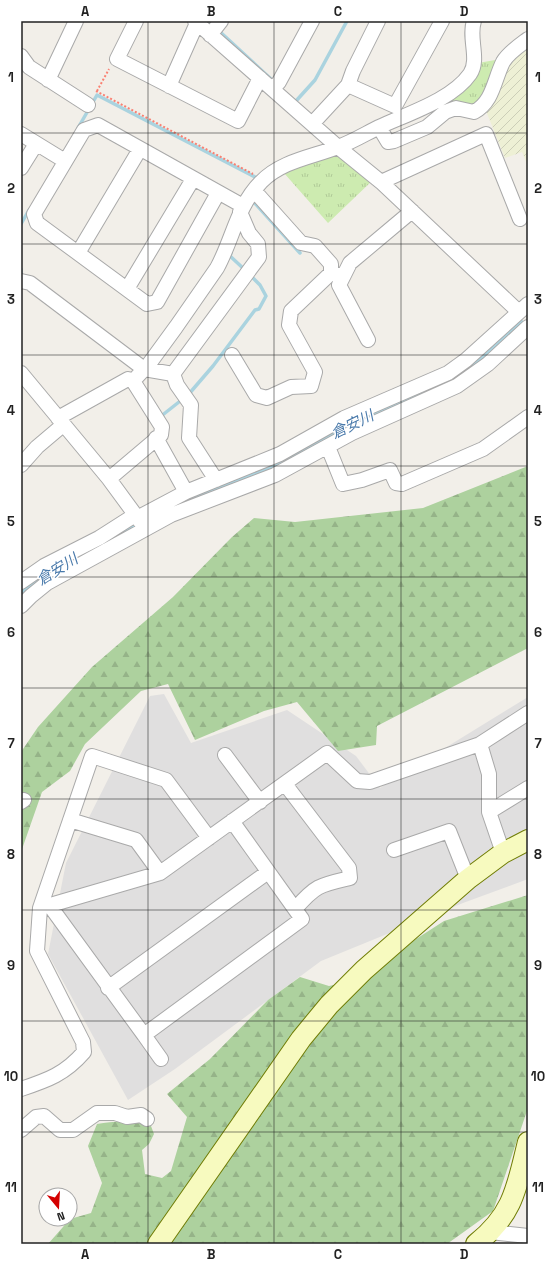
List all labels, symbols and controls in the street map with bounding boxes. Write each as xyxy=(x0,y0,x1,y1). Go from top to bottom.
text: A xyxy=(81,3,90,20)
text: B xyxy=(207,3,216,20)
text: C xyxy=(334,3,342,20)
text: D xyxy=(460,3,469,20)
text: 1 xyxy=(8,69,14,86)
text: 1 xyxy=(535,69,541,86)
text: 2 xyxy=(7,180,15,197)
text: 2 xyxy=(534,180,542,197)
text: 3 xyxy=(7,291,15,308)
text: 3 xyxy=(534,291,542,308)
text: 4 xyxy=(7,402,15,419)
text: 4 xyxy=(534,402,542,419)
water label: 倉安川 xyxy=(328,405,378,442)
text: 5 xyxy=(7,513,15,530)
text: 5 xyxy=(534,513,542,530)
water label: 倉安川 xyxy=(33,548,83,589)
text: 6 xyxy=(7,624,15,641)
text: 6 xyxy=(534,624,542,641)
text: 7 xyxy=(7,735,15,752)
text: 7 xyxy=(534,735,542,752)
text: 8 xyxy=(7,846,15,863)
text: 8 xyxy=(534,846,542,863)
text: 9 xyxy=(7,957,15,974)
text: 9 xyxy=(534,957,542,974)
text: 10 xyxy=(4,1068,18,1085)
text: 10 xyxy=(531,1068,545,1085)
text: 11 xyxy=(5,1179,17,1196)
text: 11 xyxy=(532,1179,544,1196)
north arrow xyxy=(38,1187,78,1227)
text: N xyxy=(55,1209,67,1224)
text: A xyxy=(81,1246,90,1263)
text: B xyxy=(207,1246,216,1263)
text: C xyxy=(334,1246,342,1263)
text: D xyxy=(460,1246,469,1263)

